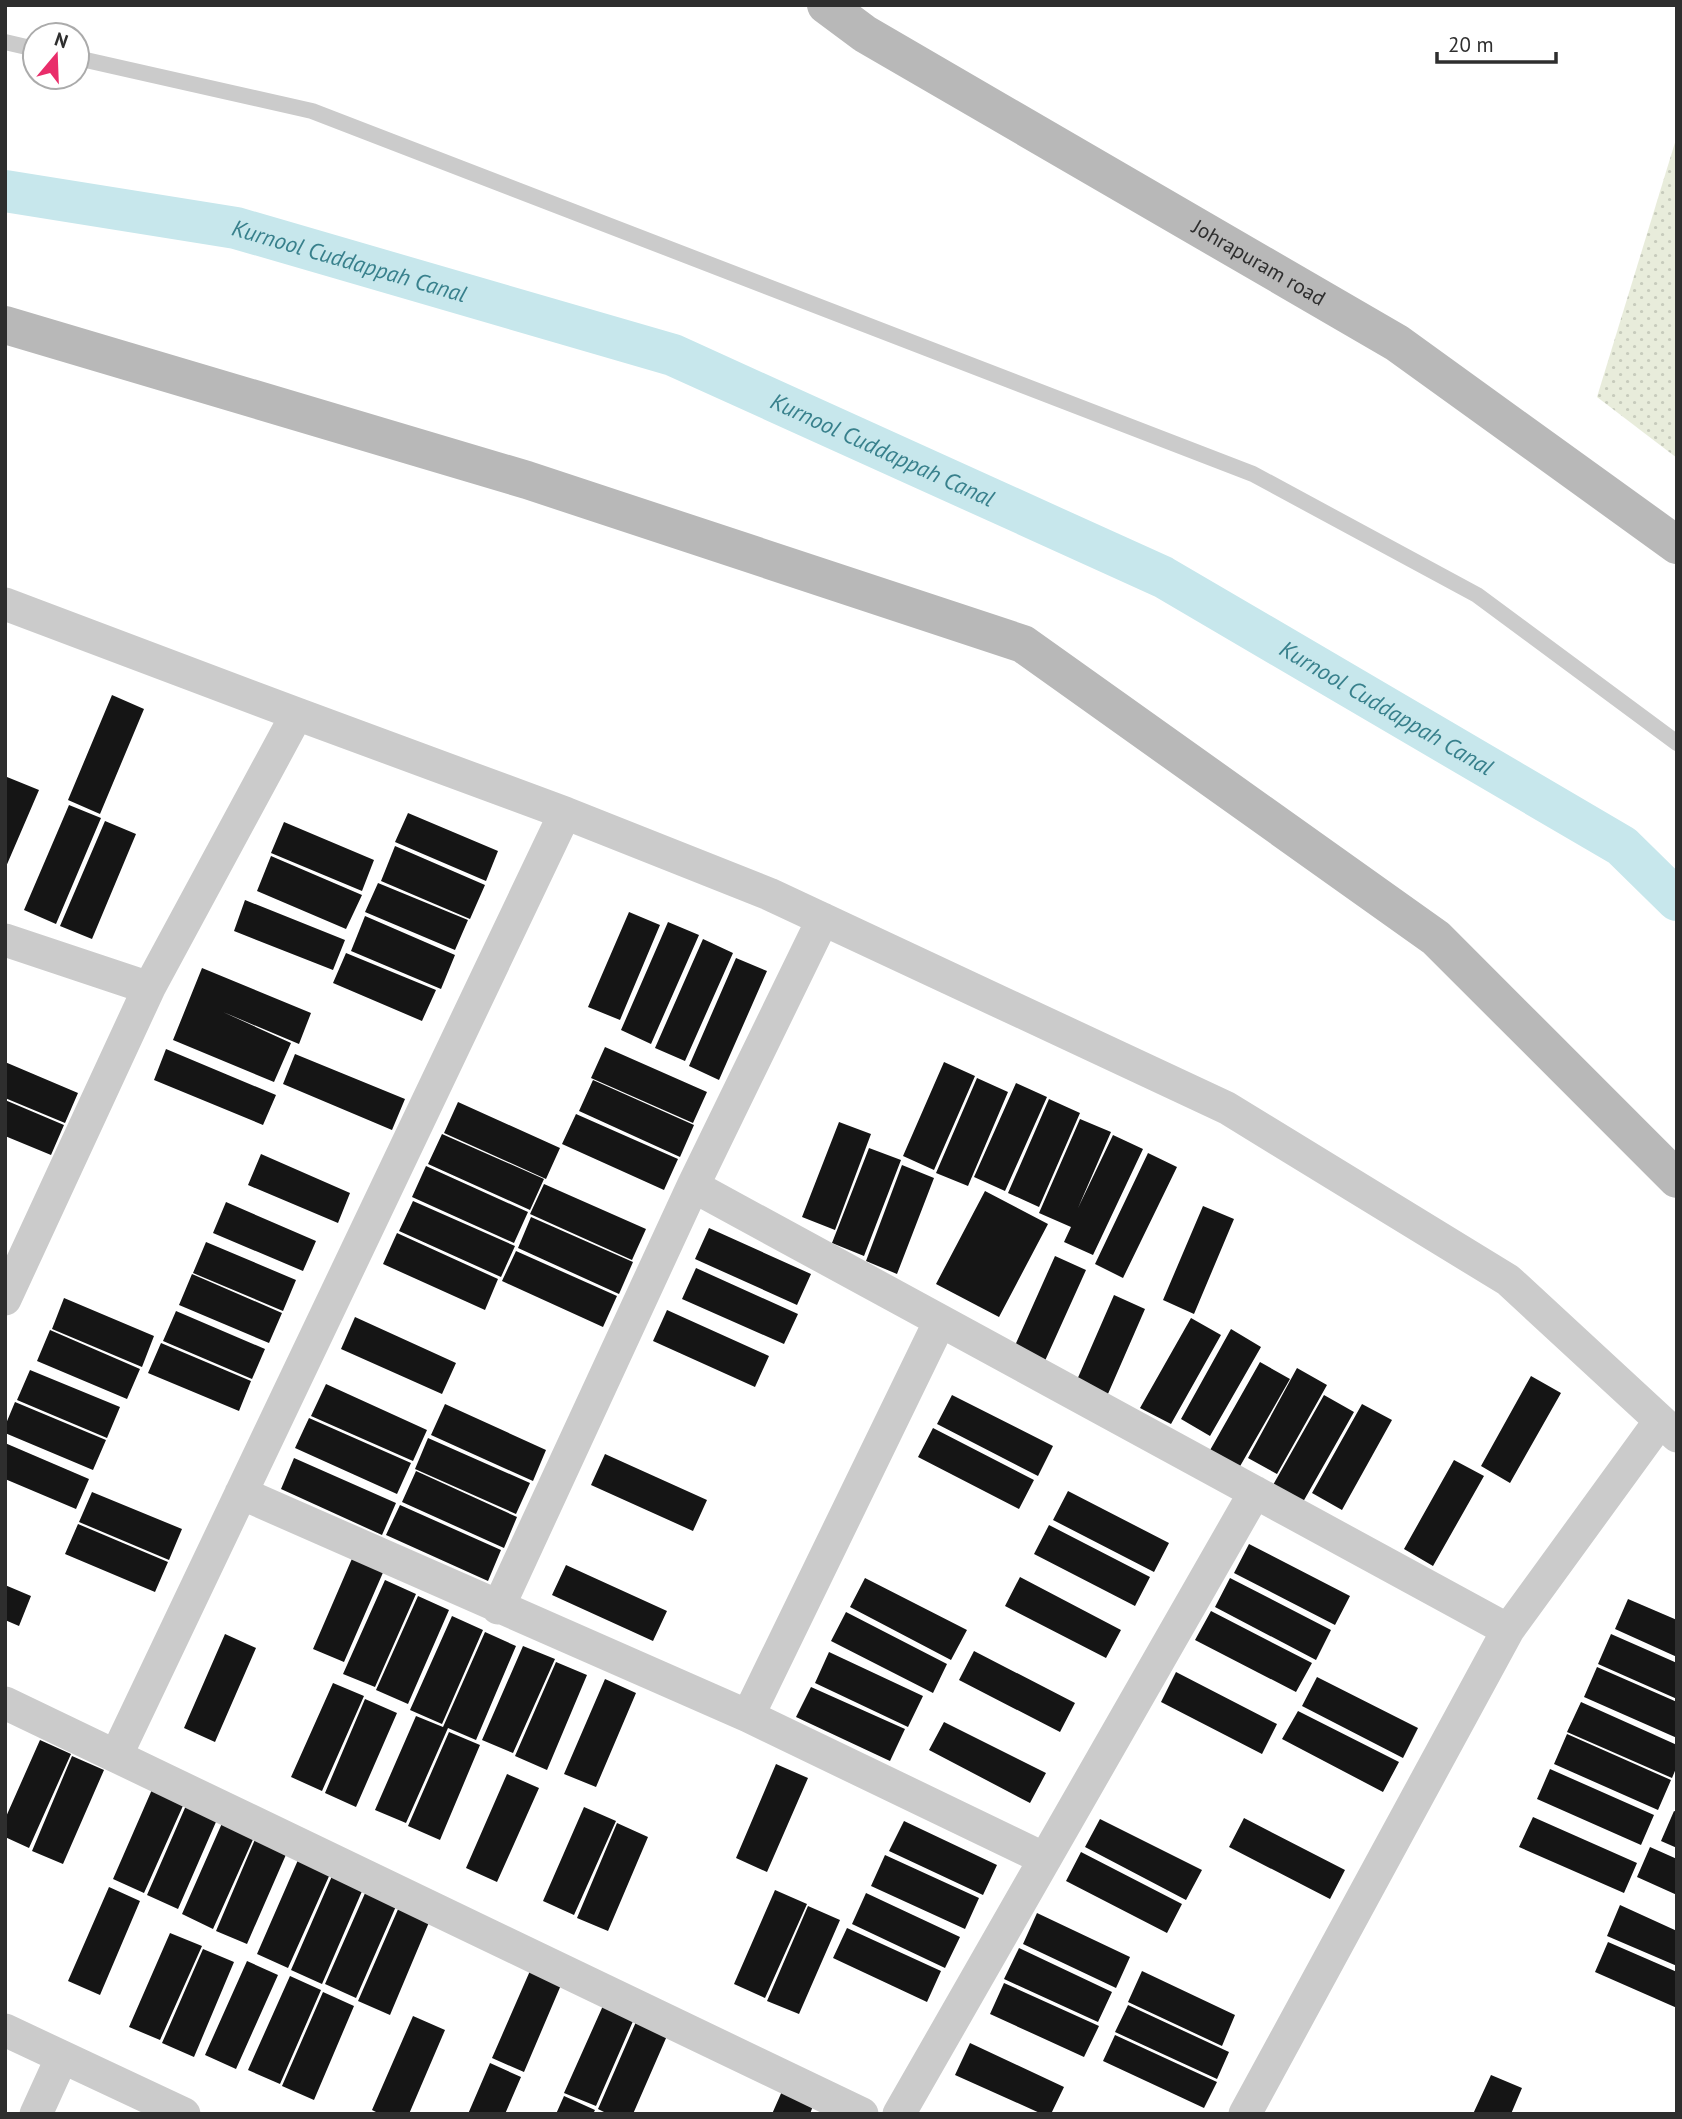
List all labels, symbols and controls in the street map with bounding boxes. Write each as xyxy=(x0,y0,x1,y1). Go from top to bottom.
north arrow xyxy=(21,21,91,91)
scale bar xyxy=(1437,21,1556,65)
text: N xyxy=(52,27,71,53)
text: 20 m xyxy=(1448,31,1494,58)
water label: Kurnool Cuddappah Canal xyxy=(229,213,470,308)
street label: Johrapuram road xyxy=(1187,213,1330,312)
water label: Kurnool Cuddappah Canal xyxy=(766,386,999,513)
water label: Kurnool Cuddappah Canal xyxy=(1275,634,1499,781)

